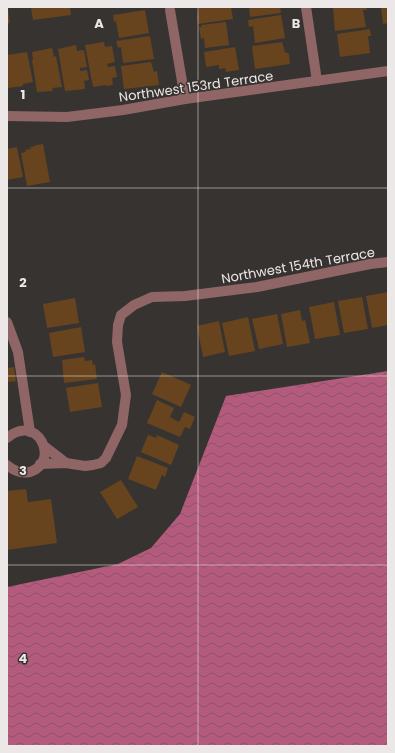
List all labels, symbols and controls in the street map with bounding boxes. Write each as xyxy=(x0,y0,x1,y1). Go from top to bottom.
text: A xyxy=(94,14,104,33)
text: B xyxy=(292,14,301,33)
street label: Northwest 153rd Terrace xyxy=(118,66,274,107)
text: 1 xyxy=(21,85,25,104)
street label: Northwest 154th Terrace xyxy=(220,243,376,288)
text: 2 xyxy=(19,273,27,292)
text: 3 xyxy=(19,461,27,480)
text: 4 xyxy=(19,649,28,668)

